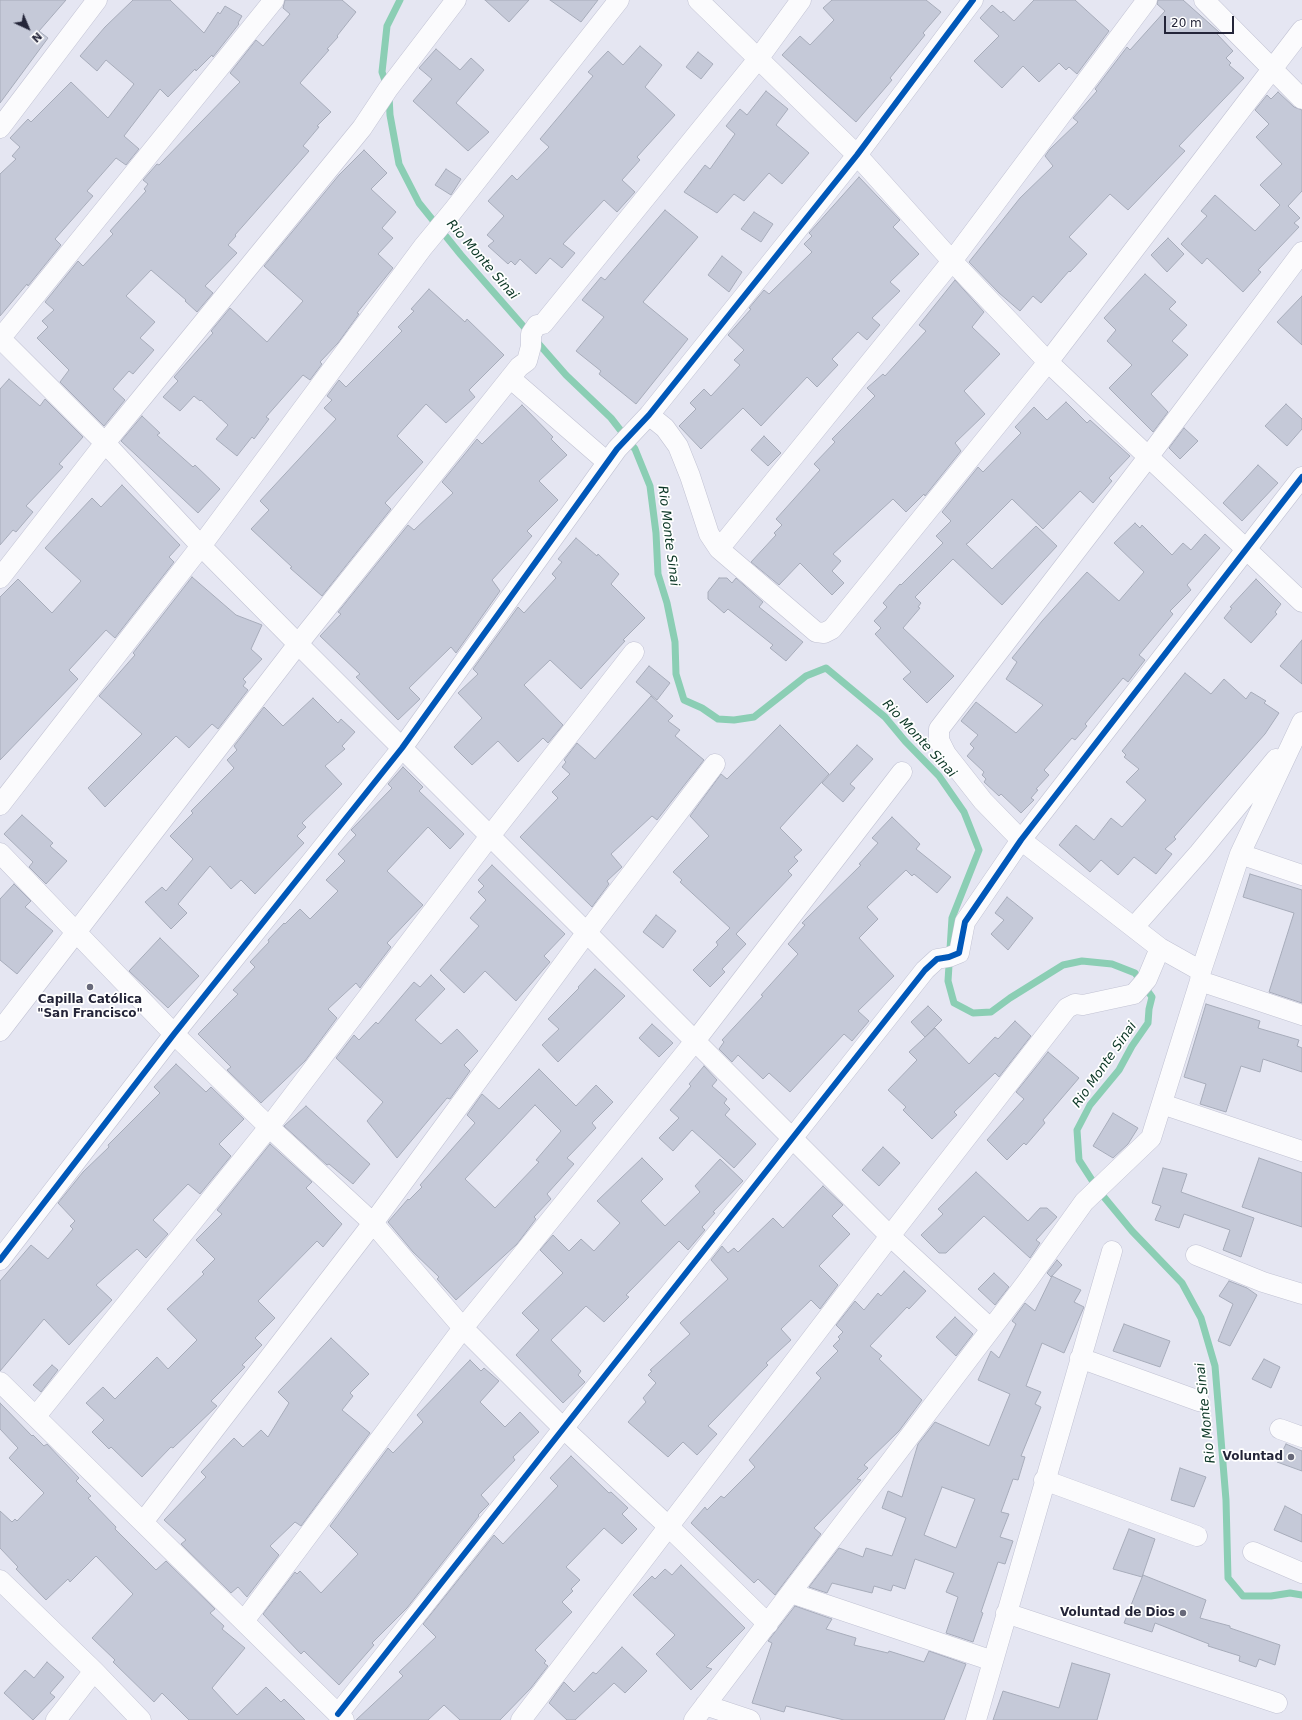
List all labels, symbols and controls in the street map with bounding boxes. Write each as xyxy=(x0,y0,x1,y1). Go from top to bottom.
north arrow xyxy=(8,8,48,48)
scale bar xyxy=(1166,8,1236,34)
text: 20 m xyxy=(1171,16,1202,30)
text: N xyxy=(29,29,45,45)
water label: Rio Monte Sinai xyxy=(443,217,521,303)
water label: Rio Monte Sinai xyxy=(654,485,682,587)
water label: Rio Monte Sinai xyxy=(879,697,959,781)
marker: Capilla Católica "San Francisco" xyxy=(85,982,95,992)
place label: Capilla Católica "San Francisco" xyxy=(37,993,143,1021)
water label: Rio Monte Sinai xyxy=(1070,1019,1140,1111)
water label: Rio Monte Sinai xyxy=(1193,1362,1219,1464)
place label: Voluntad xyxy=(1223,1450,1283,1464)
marker: Voluntad xyxy=(1286,1452,1296,1462)
place label: Voluntad de Dios xyxy=(1060,1606,1175,1620)
marker: Voluntad de Dios xyxy=(1178,1608,1188,1618)

